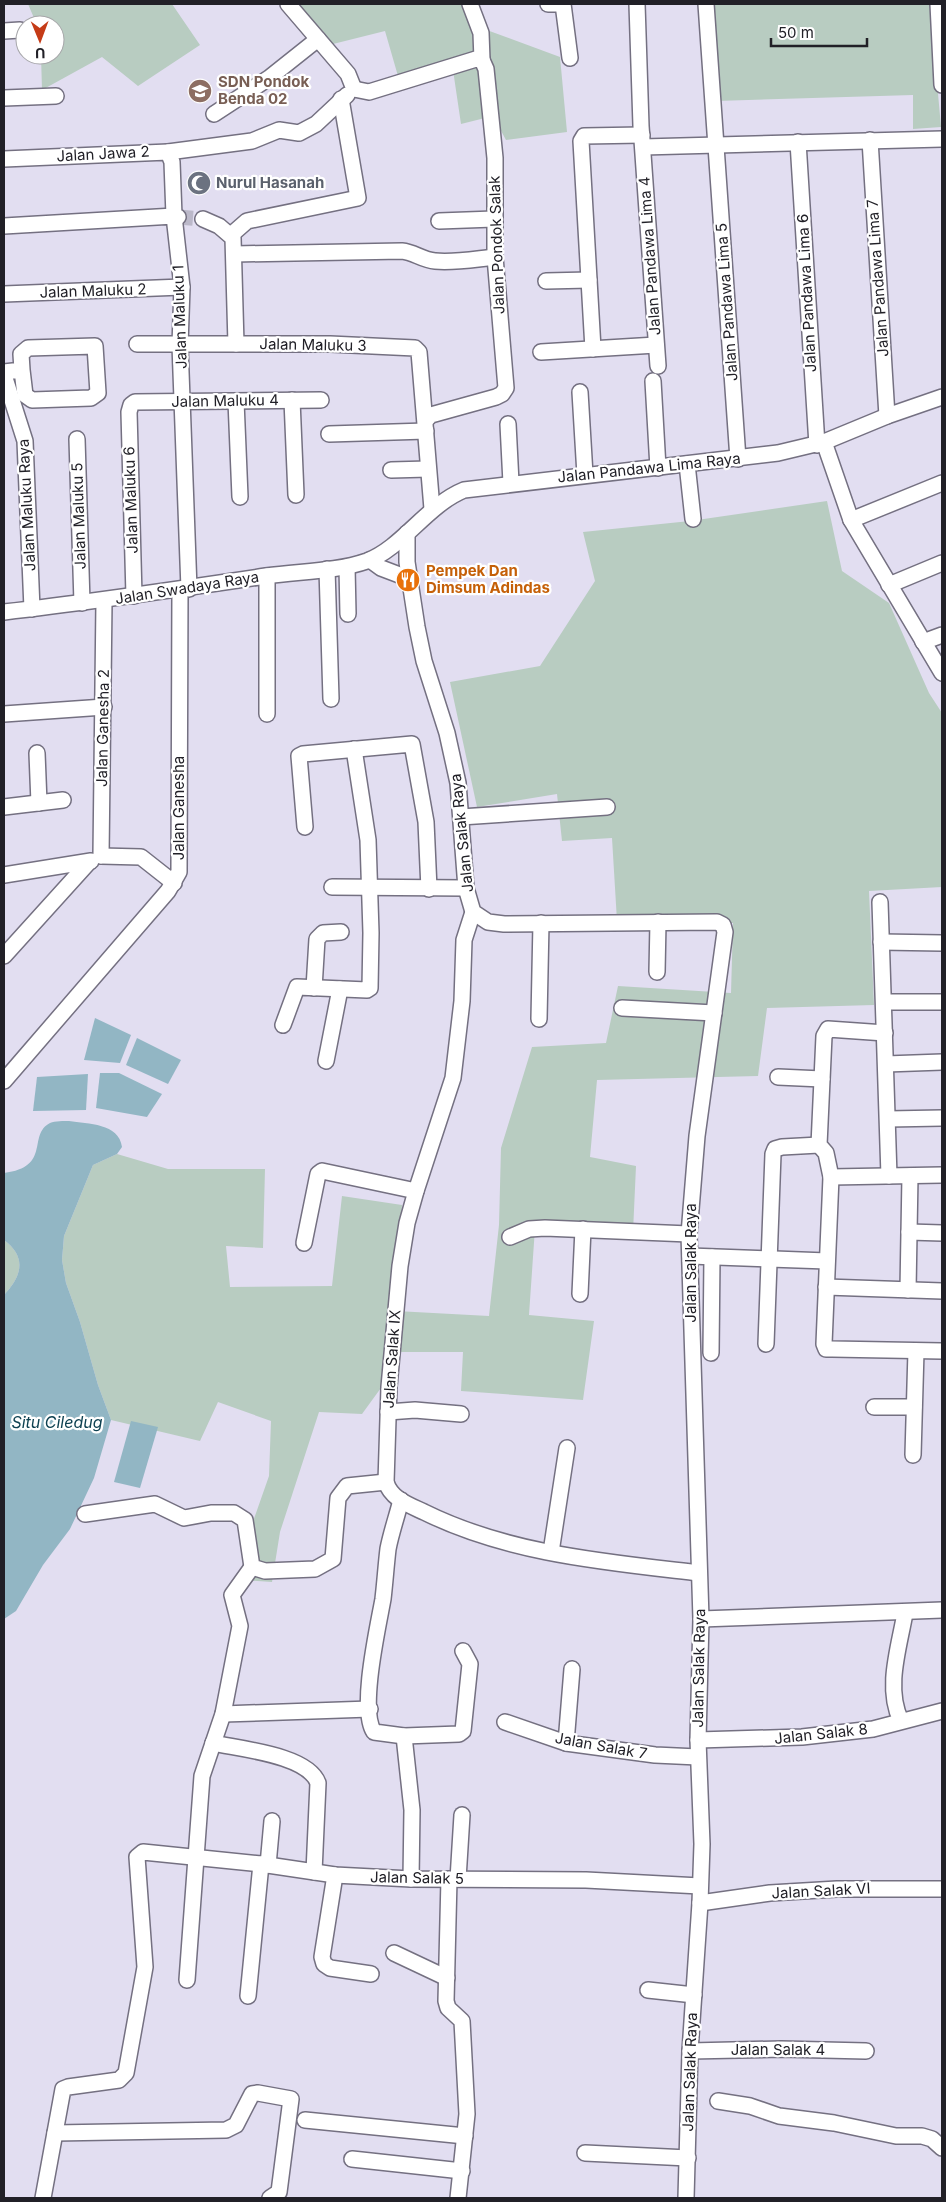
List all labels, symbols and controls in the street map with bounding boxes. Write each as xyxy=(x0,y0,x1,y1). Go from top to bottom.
north arrow xyxy=(15,15,65,65)
scale bar xyxy=(771,15,867,47)
text: 50 m xyxy=(778,23,814,42)
text: U xyxy=(35,45,46,62)
place label: SDN Pondok Benda 02 xyxy=(218,72,309,108)
school or university icon: SDN Pondok Benda 02 xyxy=(187,78,213,104)
street label: Jalan Jawa 2 xyxy=(56,142,150,165)
mosque icon: Nurul Hasanah xyxy=(186,170,212,196)
place label: Nurul Hasanah xyxy=(216,173,324,192)
street label: Jalan Pondok Salak xyxy=(485,175,508,315)
street label: Jalan Pandawa Lima 4 xyxy=(634,176,665,336)
street label: Jalan Pandawa Lima 7 xyxy=(863,199,892,357)
street label: Jalan Pandawa Lima 6 xyxy=(793,213,820,373)
street label: Jalan Pandawa Lima 5 xyxy=(711,222,742,382)
street label: Jalan Maluku 1 xyxy=(168,265,191,369)
street label: Jalan Maluku 2 xyxy=(39,279,147,302)
street label: Jalan Maluku 3 xyxy=(259,334,367,355)
street label: Jalan Maluku 4 xyxy=(171,390,279,411)
street label: Jalan Maluku Raya xyxy=(14,438,39,572)
street label: Jalan Maluku 6 xyxy=(119,446,142,554)
street label: Jalan Pandawa Lima Raya xyxy=(556,448,741,487)
street label: Jalan Maluku 5 xyxy=(67,462,90,570)
place label: Pempek Dan Dimsum Adindas xyxy=(426,561,550,597)
street label: Jalan Swadaya Raya xyxy=(114,567,260,608)
restaurant icon: Pempek Dan Dimsum Adindas xyxy=(395,567,421,593)
street label: Jalan Ganesha 2 xyxy=(92,669,113,787)
street label: Jalan Ganesha xyxy=(169,756,188,860)
street label: Jalan Salak Raya xyxy=(446,773,477,893)
street label: Jalan Salak Raya xyxy=(681,1203,700,1323)
street label: Jalan Salak IX xyxy=(379,1309,404,1409)
water label: Situ Ciledug xyxy=(11,1412,103,1432)
street label: Jalan Salak Raya xyxy=(688,1608,709,1728)
street label: Jalan Salak 8 xyxy=(773,1719,869,1748)
street label: Jalan Salak 7 xyxy=(554,1728,649,1763)
street label: Jalan Salak 5 xyxy=(370,1867,464,1888)
street label: Jalan Salak VI xyxy=(771,1878,871,1903)
street label: Jalan Salak Raya xyxy=(678,2012,701,2132)
street label: Jalan Salak 4 xyxy=(731,2040,825,2059)

